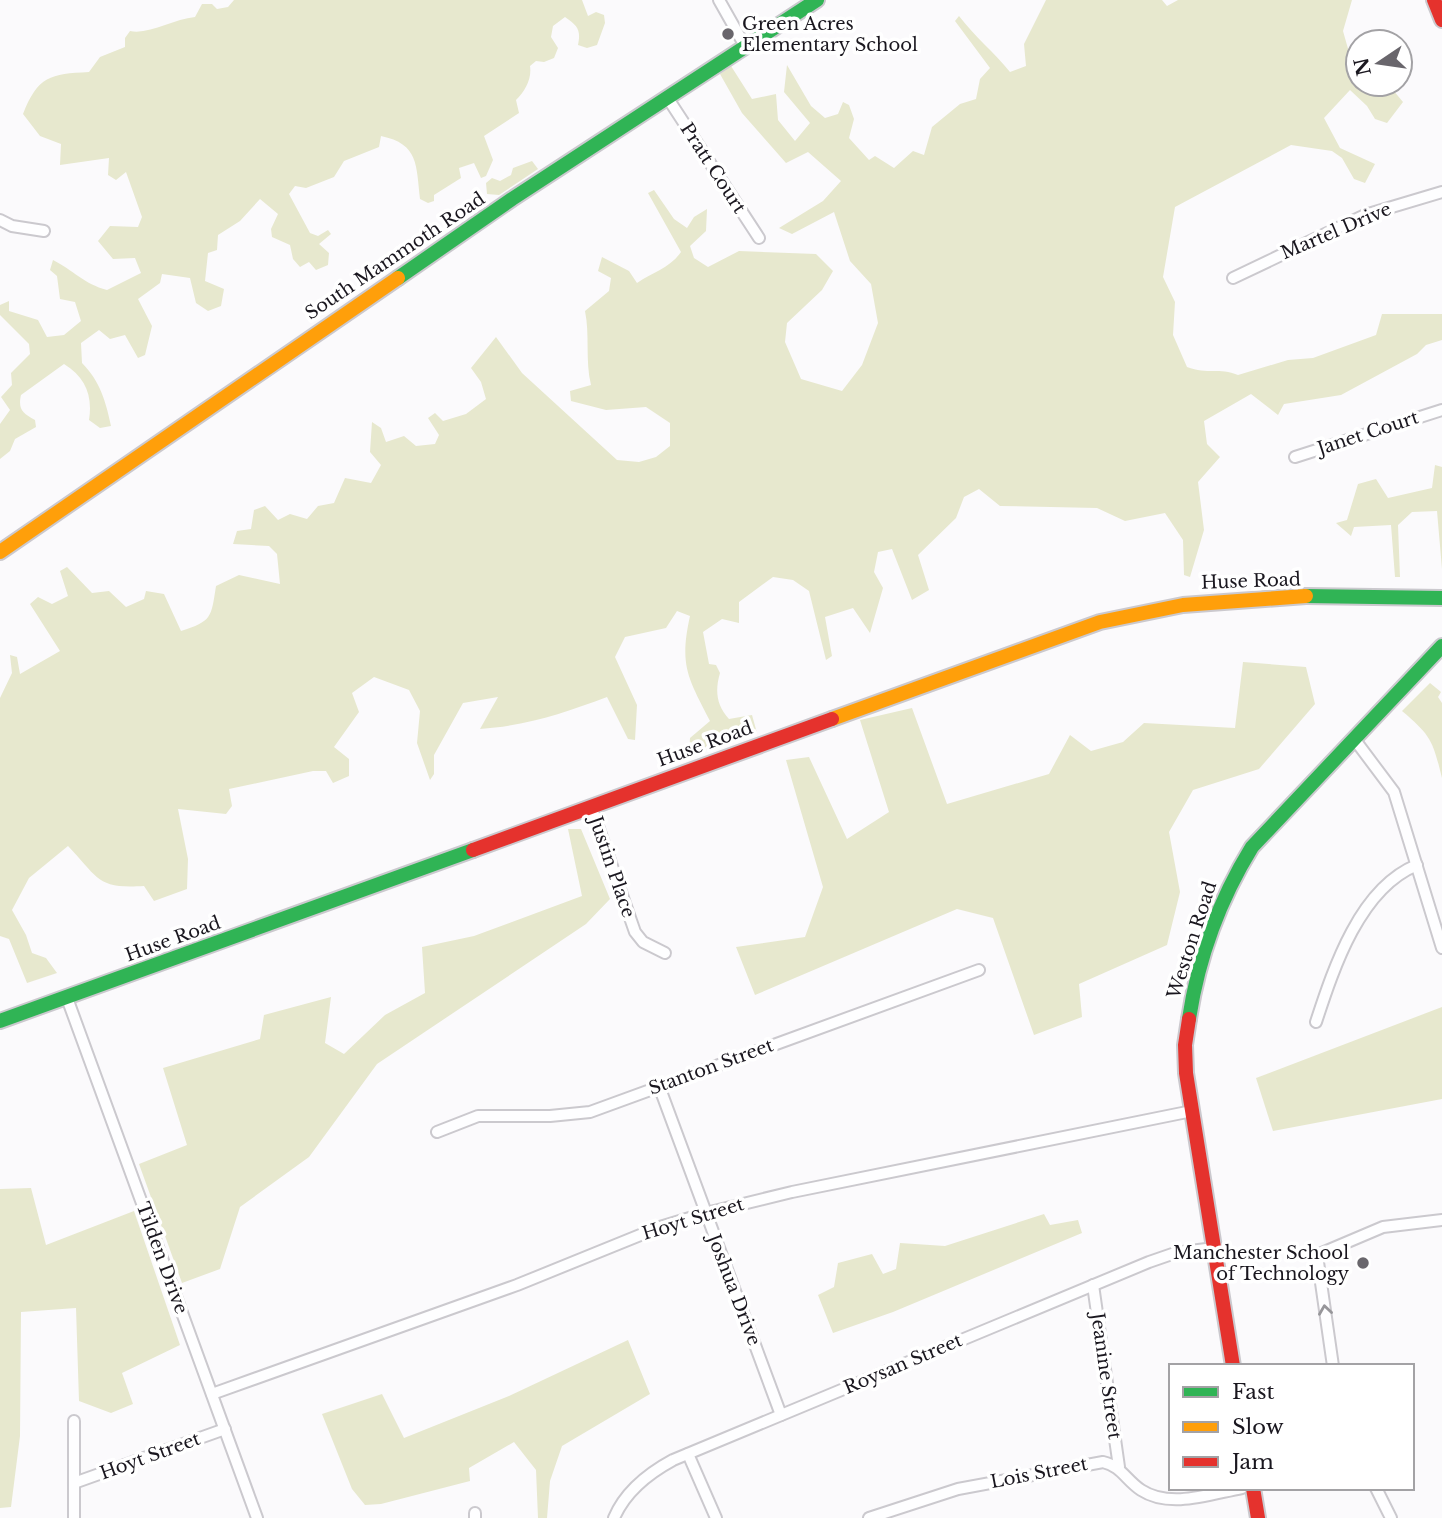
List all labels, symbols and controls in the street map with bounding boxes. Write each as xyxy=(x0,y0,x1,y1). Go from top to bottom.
place label: Green Acres Elementary School xyxy=(742,13,918,56)
marker: Green Acres Elementary School xyxy=(720,26,736,42)
north arrow xyxy=(1344,28,1414,98)
text: N xyxy=(1350,55,1376,78)
street label: Pratt Court xyxy=(676,119,750,217)
street label: South Mammoth Road xyxy=(301,188,489,324)
street label: Martel Drive xyxy=(1278,198,1394,264)
street label: Janet Court xyxy=(1313,406,1421,460)
street label: Huse Road xyxy=(1201,568,1301,594)
street label: Huse Road xyxy=(654,717,756,771)
street label: Justin Place xyxy=(584,812,640,921)
street label: Weston Road xyxy=(1162,878,1221,1003)
street label: Huse Road xyxy=(122,912,224,966)
street label: Stanton Street xyxy=(646,1034,776,1100)
street label: Hoyt Street xyxy=(639,1193,747,1245)
street label: Tilden Drive xyxy=(132,1199,192,1317)
street label: Joshua Drive xyxy=(702,1229,765,1349)
place label: Manchester School of Technology xyxy=(1173,1242,1349,1285)
marker: Manchester School of Technology xyxy=(1355,1255,1371,1271)
one-way arrow xyxy=(1317,1304,1332,1316)
street label: Jeanine Street xyxy=(1086,1309,1126,1441)
street label: Roysan Street xyxy=(840,1329,966,1399)
legend xyxy=(1169,1364,1414,1490)
text: Fast xyxy=(1232,1379,1274,1405)
text: Slow xyxy=(1232,1414,1284,1440)
street label: Hoyt Street xyxy=(97,1428,203,1484)
text: Jam xyxy=(1229,1449,1274,1475)
street label: Lois Street xyxy=(989,1453,1090,1493)

